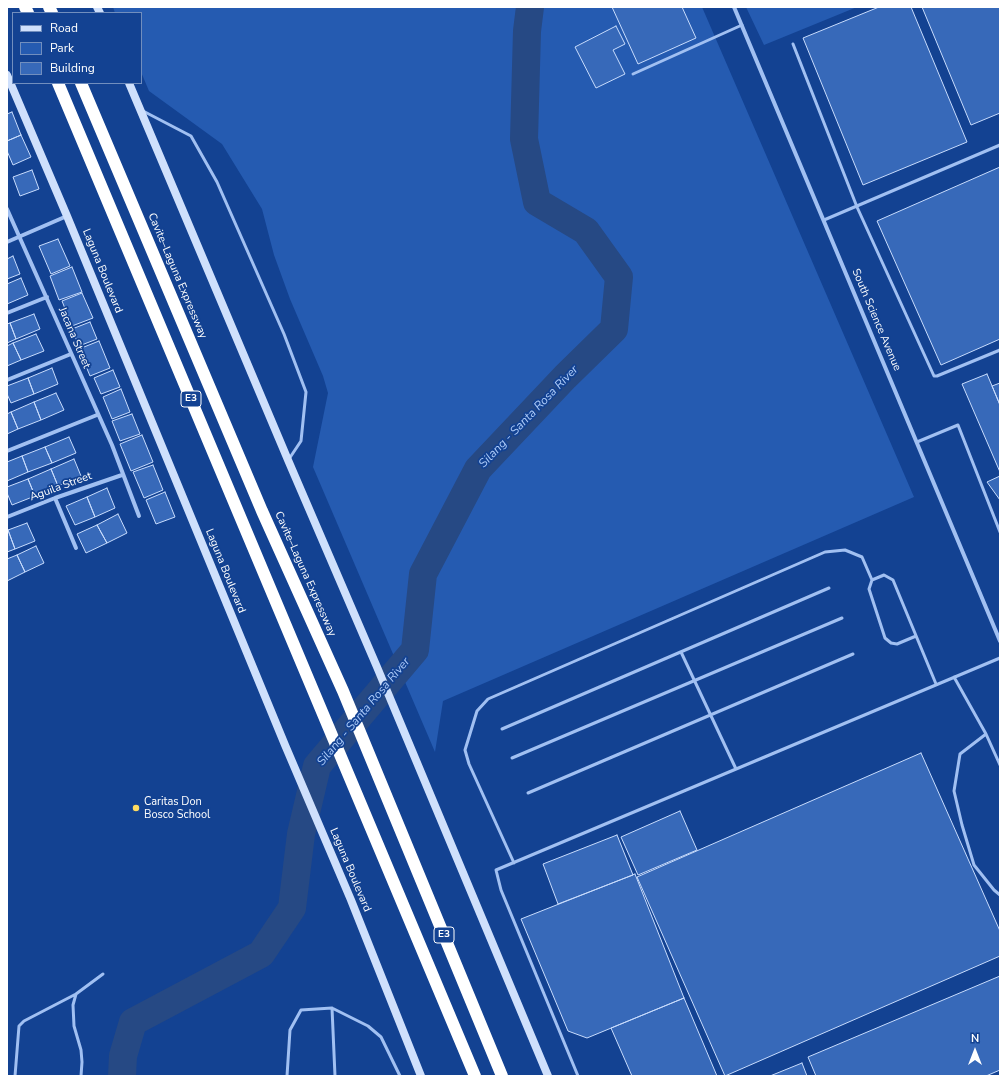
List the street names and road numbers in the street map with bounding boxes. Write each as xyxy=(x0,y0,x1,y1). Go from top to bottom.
street label: Cavite–Laguna Expressway xyxy=(145,211,209,341)
street label: Laguna Boulevard xyxy=(79,227,125,315)
street label: South Science Avenue xyxy=(849,267,903,373)
street label: Jacana Street xyxy=(55,305,93,371)
road number: E3 xyxy=(181,391,201,407)
street label: Aguila Street xyxy=(28,470,94,504)
street label: Cavite–Laguna Expressway xyxy=(271,510,339,638)
street label: Laguna Boulevard xyxy=(202,527,248,615)
street label: Laguna Boulevard xyxy=(326,826,374,914)
road number: E3 xyxy=(434,927,454,943)

